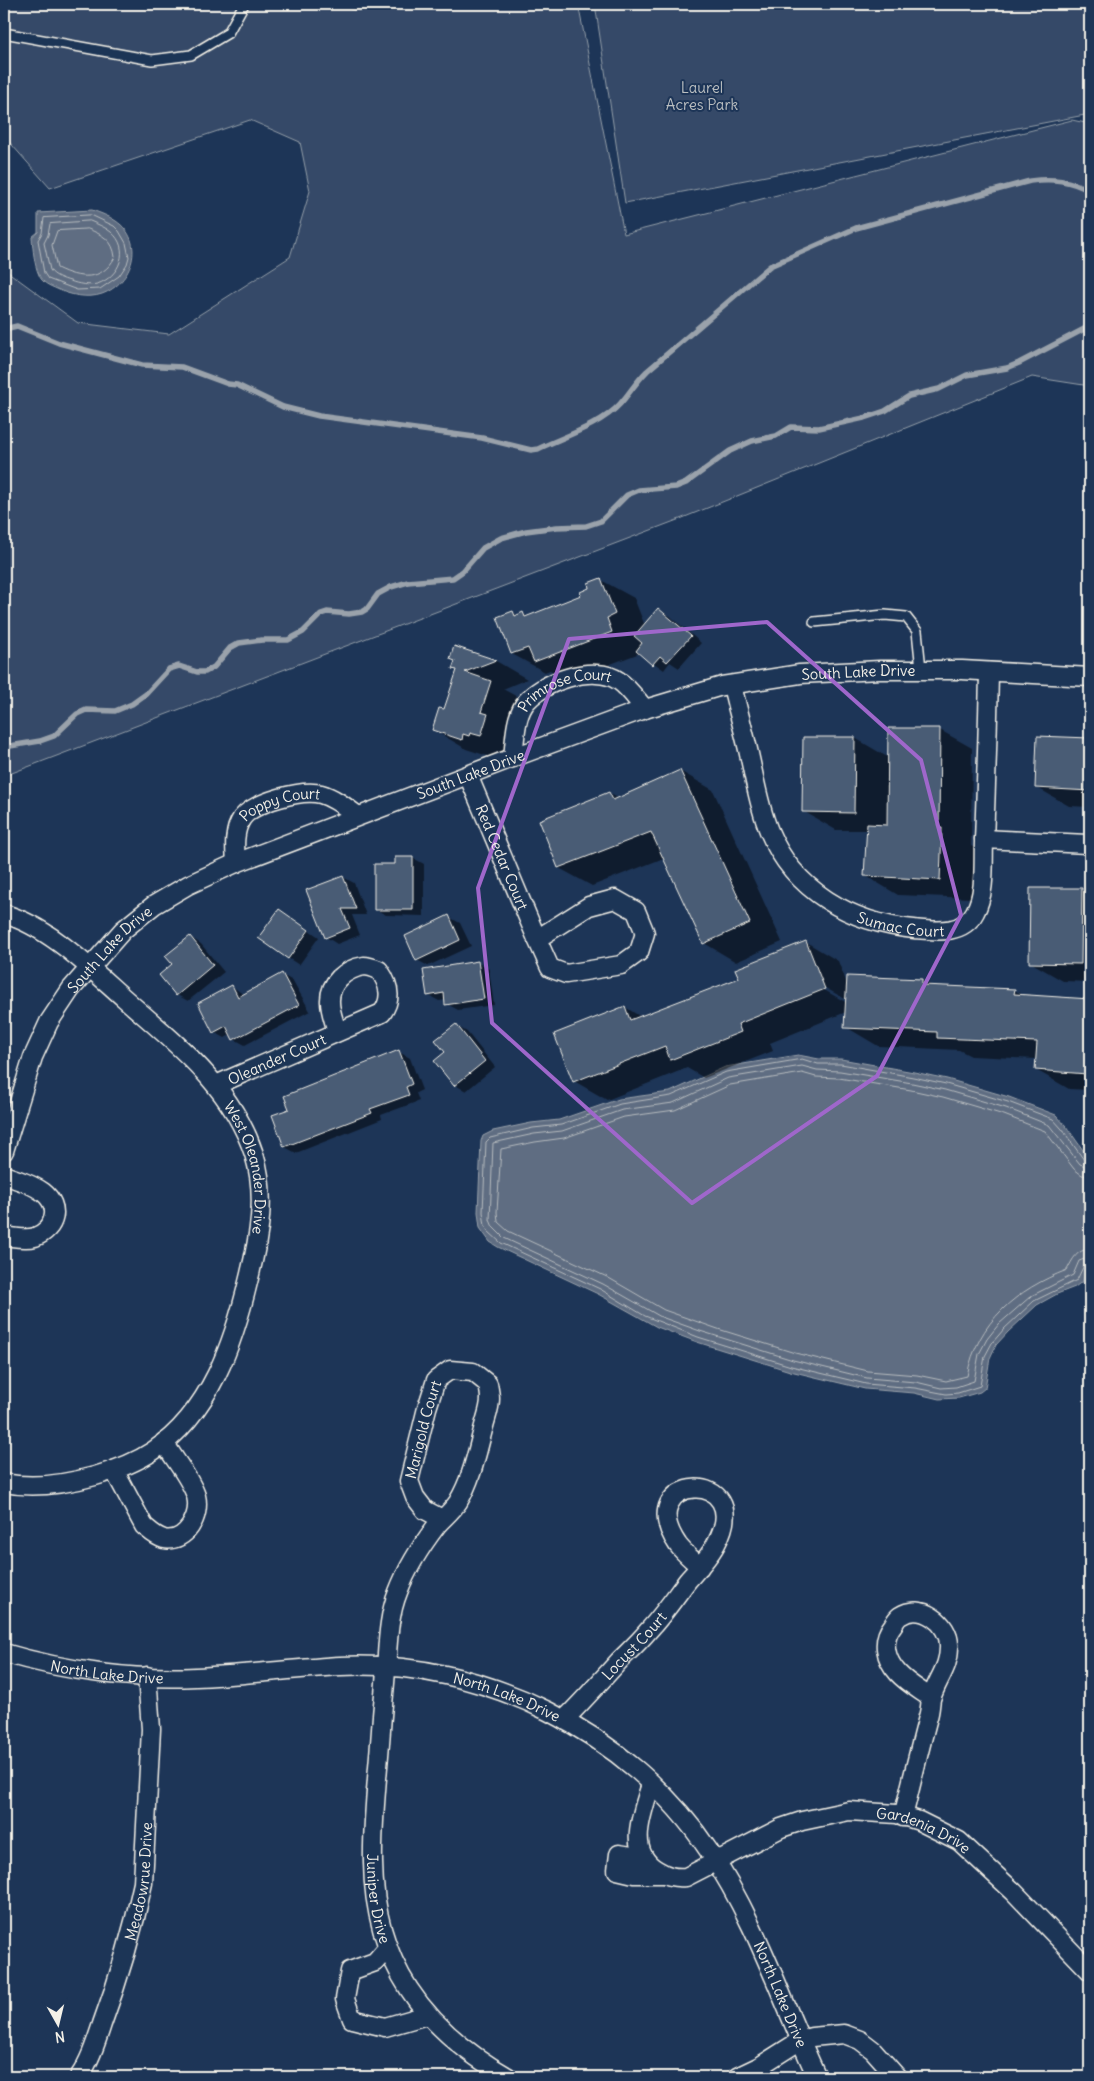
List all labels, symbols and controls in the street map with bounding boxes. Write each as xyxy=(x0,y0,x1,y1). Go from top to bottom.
park label: Laurel Acres Park xyxy=(666,78,739,114)
street label: South Lake Drive xyxy=(801,661,915,683)
street label: Primrose Court xyxy=(513,664,614,715)
street label: South Lake Drive xyxy=(414,745,527,803)
street label: Poppy Court xyxy=(235,783,321,825)
street label: Red Cedar Court xyxy=(472,801,533,913)
street label: South Lake Drive xyxy=(63,901,155,996)
street label: Sumac Court xyxy=(855,907,945,940)
street label: Oleander Court xyxy=(225,1029,329,1088)
street label: West Oleander Drive xyxy=(220,1097,270,1236)
street label: Marigold Court xyxy=(400,1378,445,1481)
street label: Locust Court xyxy=(597,1608,670,1684)
street label: North Lake Drive xyxy=(49,1655,164,1687)
street label: North Lake Drive xyxy=(451,1668,564,1725)
street label: Gardenia Drive xyxy=(876,1803,975,1857)
street label: Meadowrue Drive xyxy=(120,1822,156,1943)
street label: Juniper Drive xyxy=(363,1854,395,1946)
street label: North Lake Drive xyxy=(750,1938,812,2050)
north arrow xyxy=(32,1998,82,2048)
text: N xyxy=(54,2027,66,2046)

